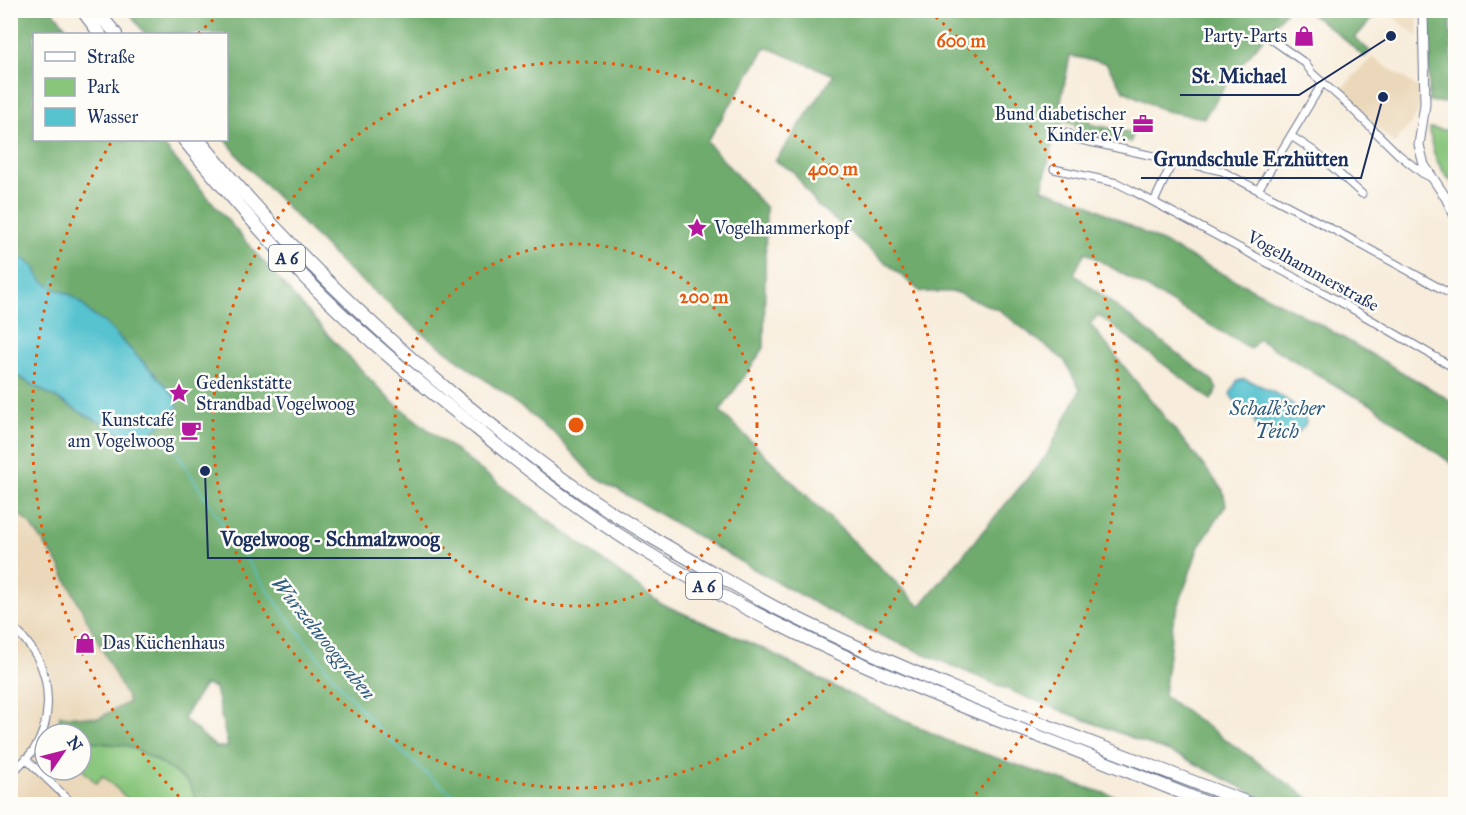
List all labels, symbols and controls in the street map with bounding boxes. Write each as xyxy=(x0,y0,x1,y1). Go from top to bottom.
shop icon: Party-Parts xyxy=(1292,24,1316,48)
place label: Party-Parts xyxy=(1203,25,1287,47)
text: 600 m xyxy=(936,30,986,52)
legend xyxy=(33,33,228,141)
text: Straße xyxy=(87,46,135,68)
callout: St. Michael xyxy=(1180,57,1299,95)
text: St. Michael xyxy=(1192,64,1287,88)
text: Park xyxy=(87,76,120,98)
place label: Bund diabetischer Kinder e.V. xyxy=(994,103,1126,146)
text: Wasser xyxy=(87,106,138,128)
office icon: Bund diabetischer Kinder e.V. xyxy=(1131,112,1155,136)
callout: Grundschule Erzhütten xyxy=(1141,140,1361,178)
text: Grundschule Erzhütten xyxy=(1153,147,1349,171)
text: 400 m xyxy=(808,158,859,181)
place icon: Vogelhammerkopf xyxy=(685,216,709,240)
place label: Vogelhammerkopf xyxy=(713,217,852,240)
street label: Vogelhammerstraße xyxy=(1242,225,1383,317)
road number: A 6 xyxy=(269,245,305,271)
text: 200 m xyxy=(680,286,729,308)
place label: Gedenkstätte Strandbad Vogelwoog xyxy=(196,372,355,416)
place icon: Gedenkstätte Strandbad Vogelwoog xyxy=(167,381,191,405)
water label: Schalk'scher Teich xyxy=(1229,396,1326,443)
place label: Kunstcafé am Vogelwoog xyxy=(68,409,175,453)
centre of rings xyxy=(566,415,586,435)
cafe icon: Kunstcafé am Vogelwoog xyxy=(179,418,203,442)
callout: Vogelwoog - Schmalzwoog xyxy=(208,520,451,558)
text: Vogelwoog - Schmalzwoog xyxy=(220,527,440,552)
water label: Wurzelwooggraben xyxy=(267,572,381,705)
road number: A 6 xyxy=(686,573,722,599)
shop icon: Das Küchenhaus xyxy=(73,631,97,655)
place label: Das Küchenhaus xyxy=(102,632,225,654)
north arrow xyxy=(33,722,93,782)
text: N xyxy=(63,733,87,755)

